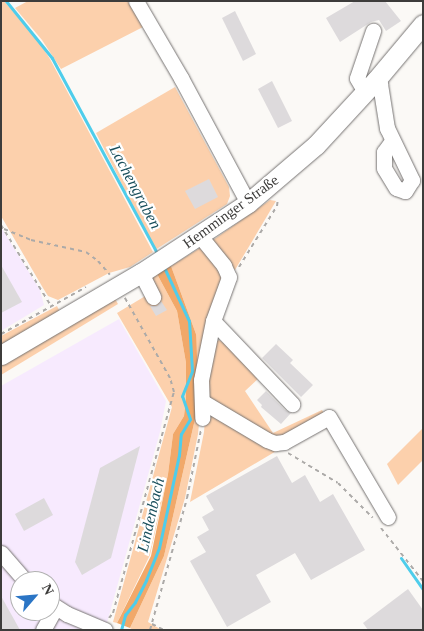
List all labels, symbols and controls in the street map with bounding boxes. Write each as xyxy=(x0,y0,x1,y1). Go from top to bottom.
water label: Lachengraben xyxy=(105,142,165,232)
street label: Hemminger Straße xyxy=(180,171,282,253)
water label: Lindenbach xyxy=(133,476,169,554)
north arrow xyxy=(10,571,60,621)
text: N xyxy=(39,582,57,597)

